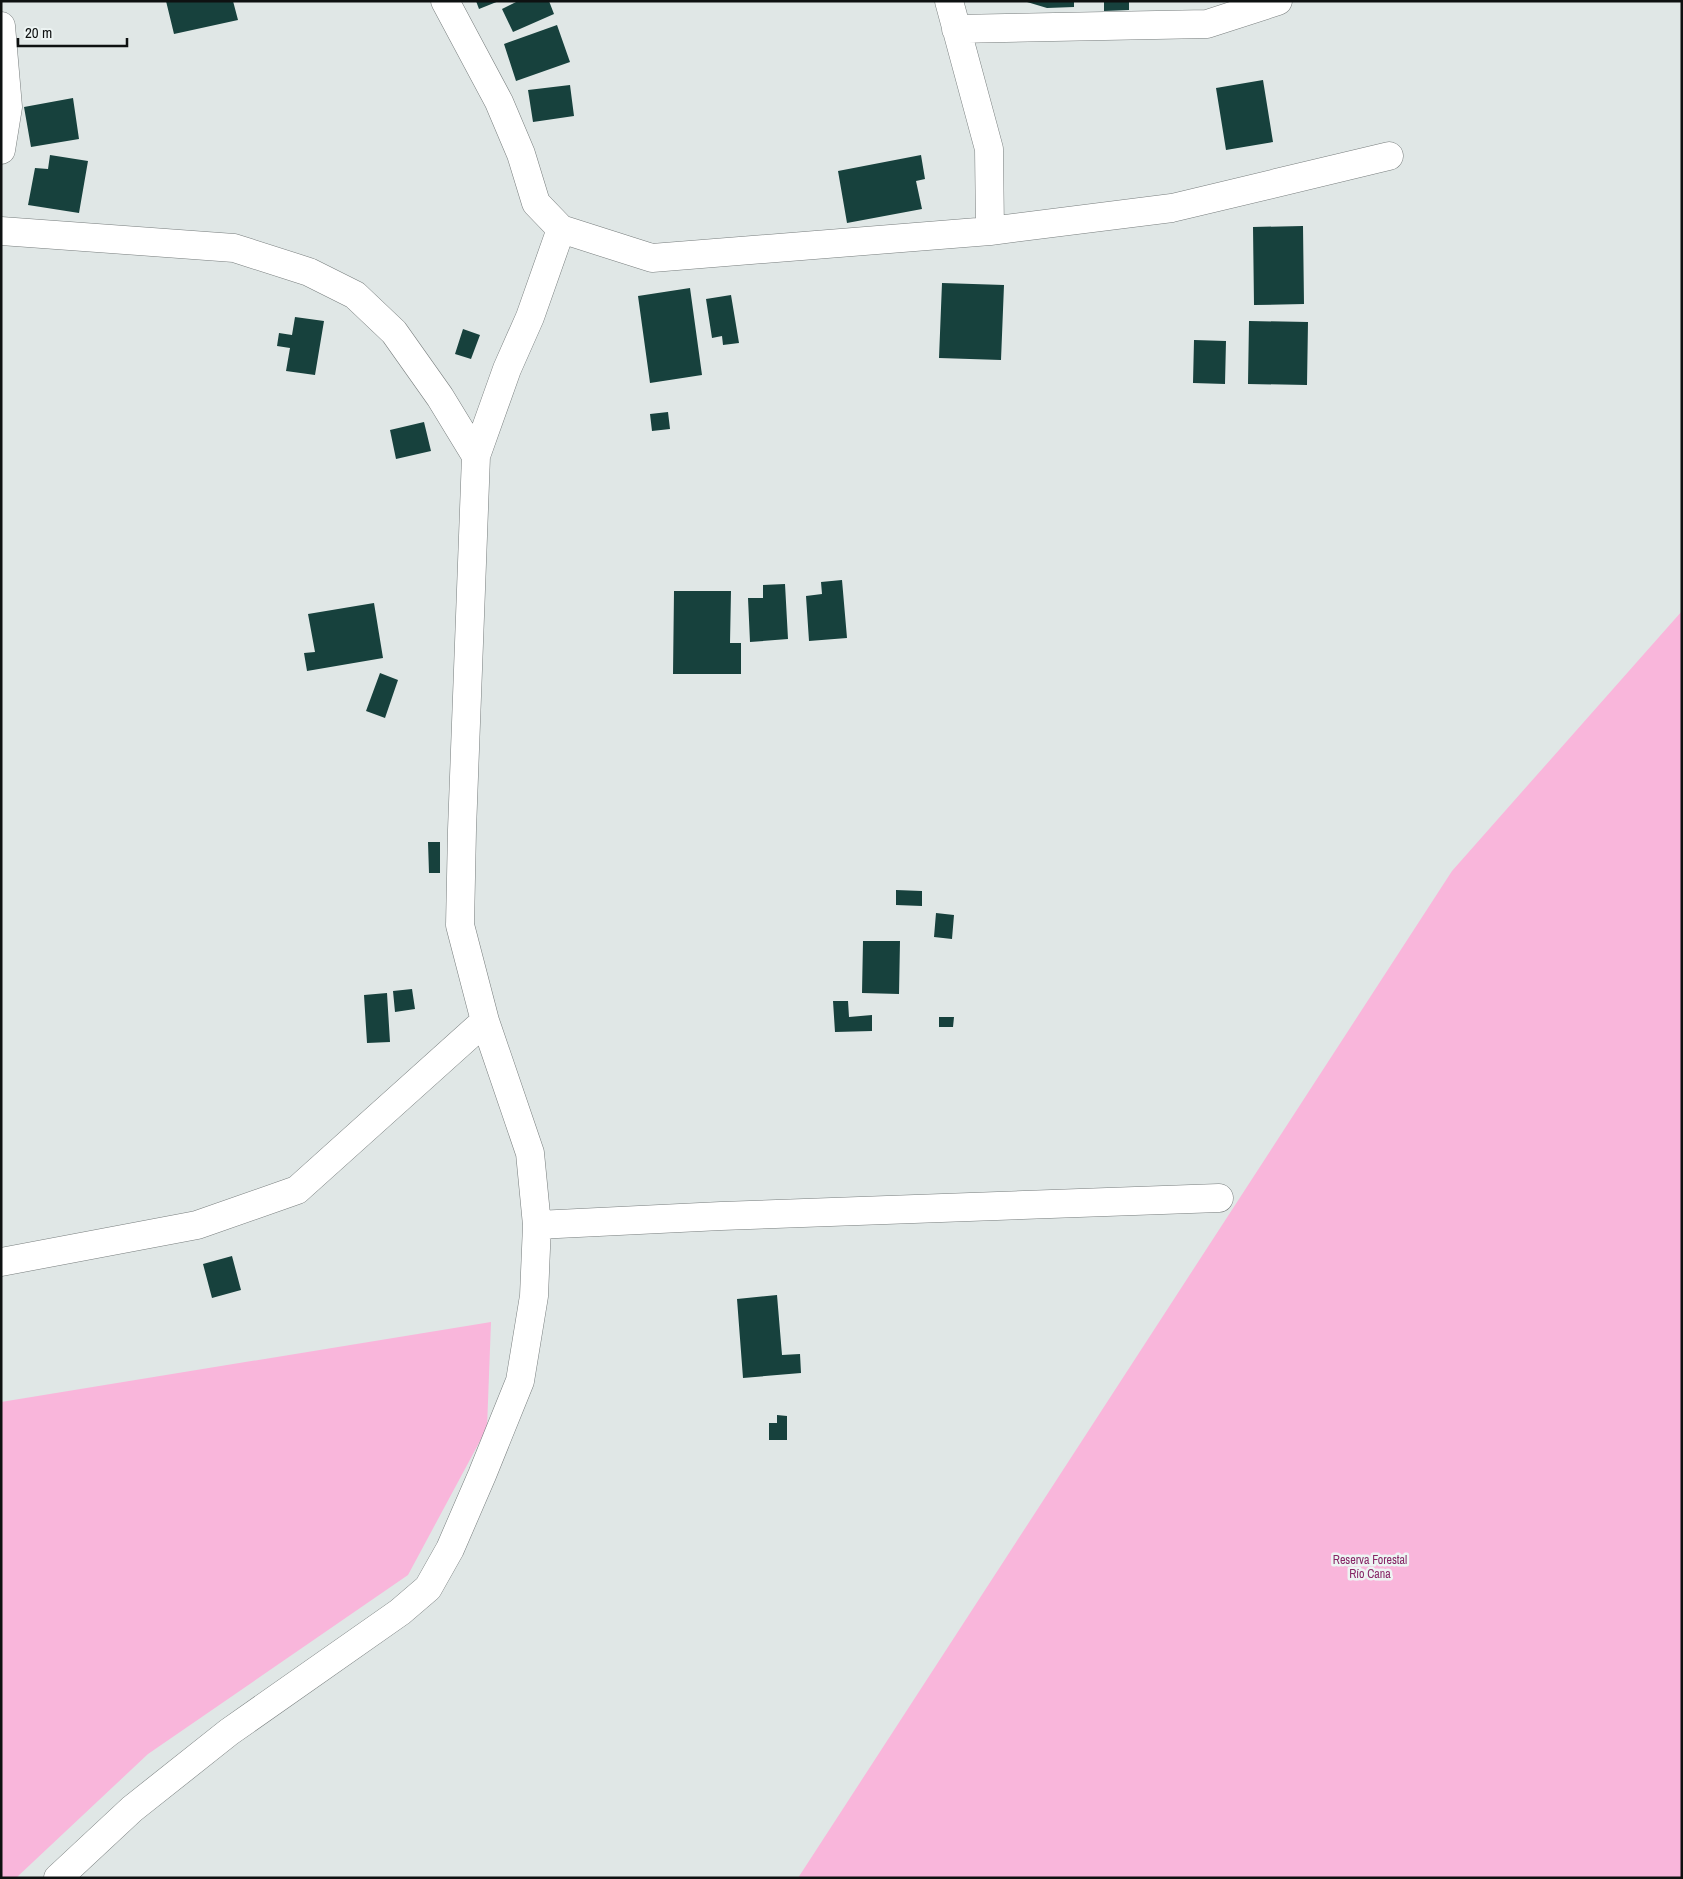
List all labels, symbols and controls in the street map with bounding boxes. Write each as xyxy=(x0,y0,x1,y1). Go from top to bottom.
scale bar xyxy=(18,15,126,47)
text: 20 m xyxy=(25,22,52,43)
park label: Reserva Forestal Río Cana xyxy=(1333,1552,1407,1582)

